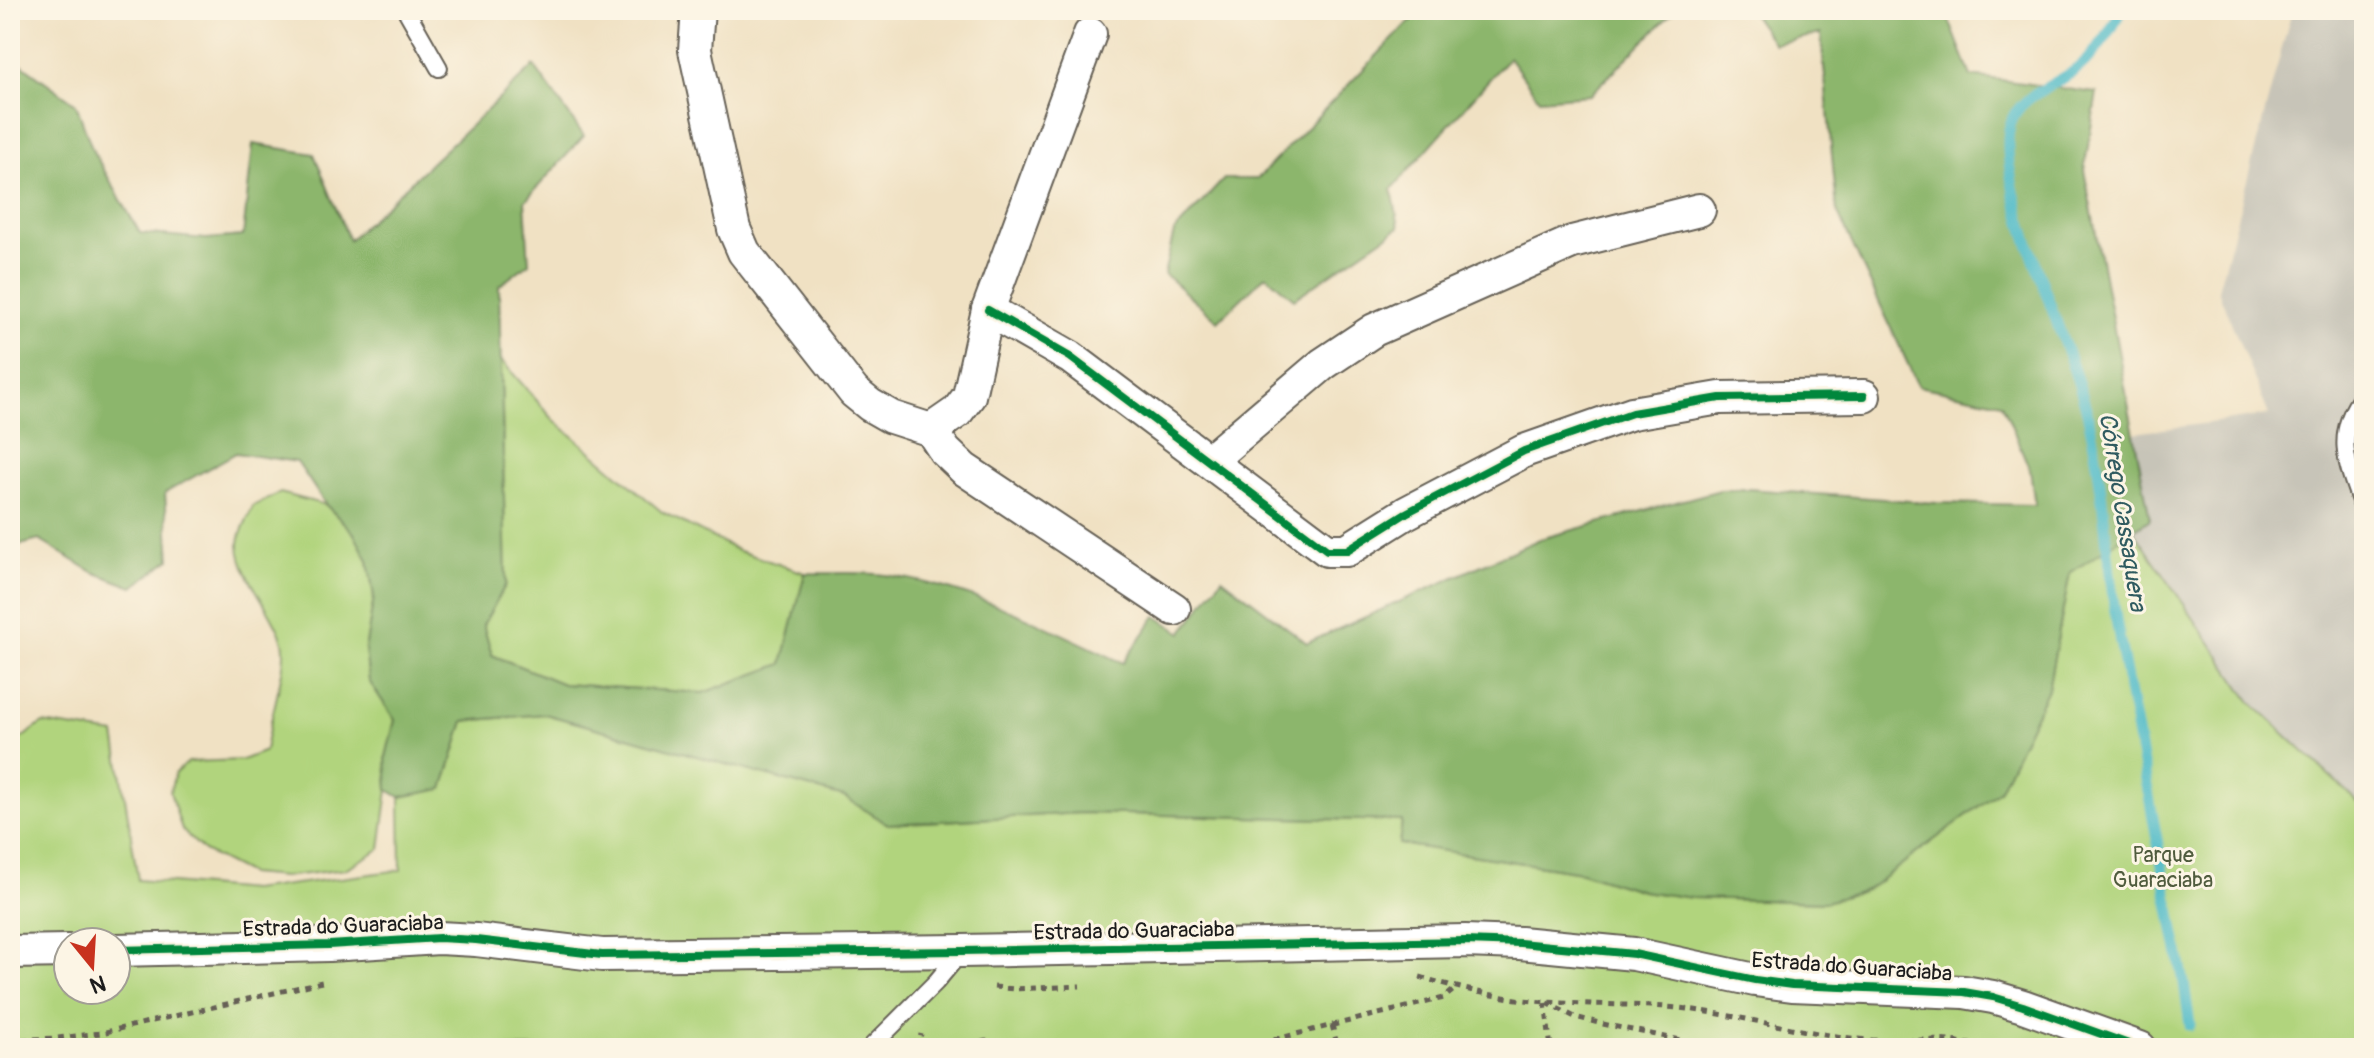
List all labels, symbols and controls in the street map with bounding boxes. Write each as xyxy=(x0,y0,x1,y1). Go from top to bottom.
water label: Córrego Cassaquera xyxy=(2093,411,2153,615)
park label: Parque Guaraciaba xyxy=(2113,841,2213,894)
street label: Estrada do Guaraciaba xyxy=(242,908,444,944)
street label: Estrada do Guaraciaba xyxy=(1033,915,1235,947)
north arrow xyxy=(52,926,132,1006)
street label: Estrada do Guaraciaba xyxy=(1751,946,1953,988)
text: N xyxy=(86,968,109,1000)

